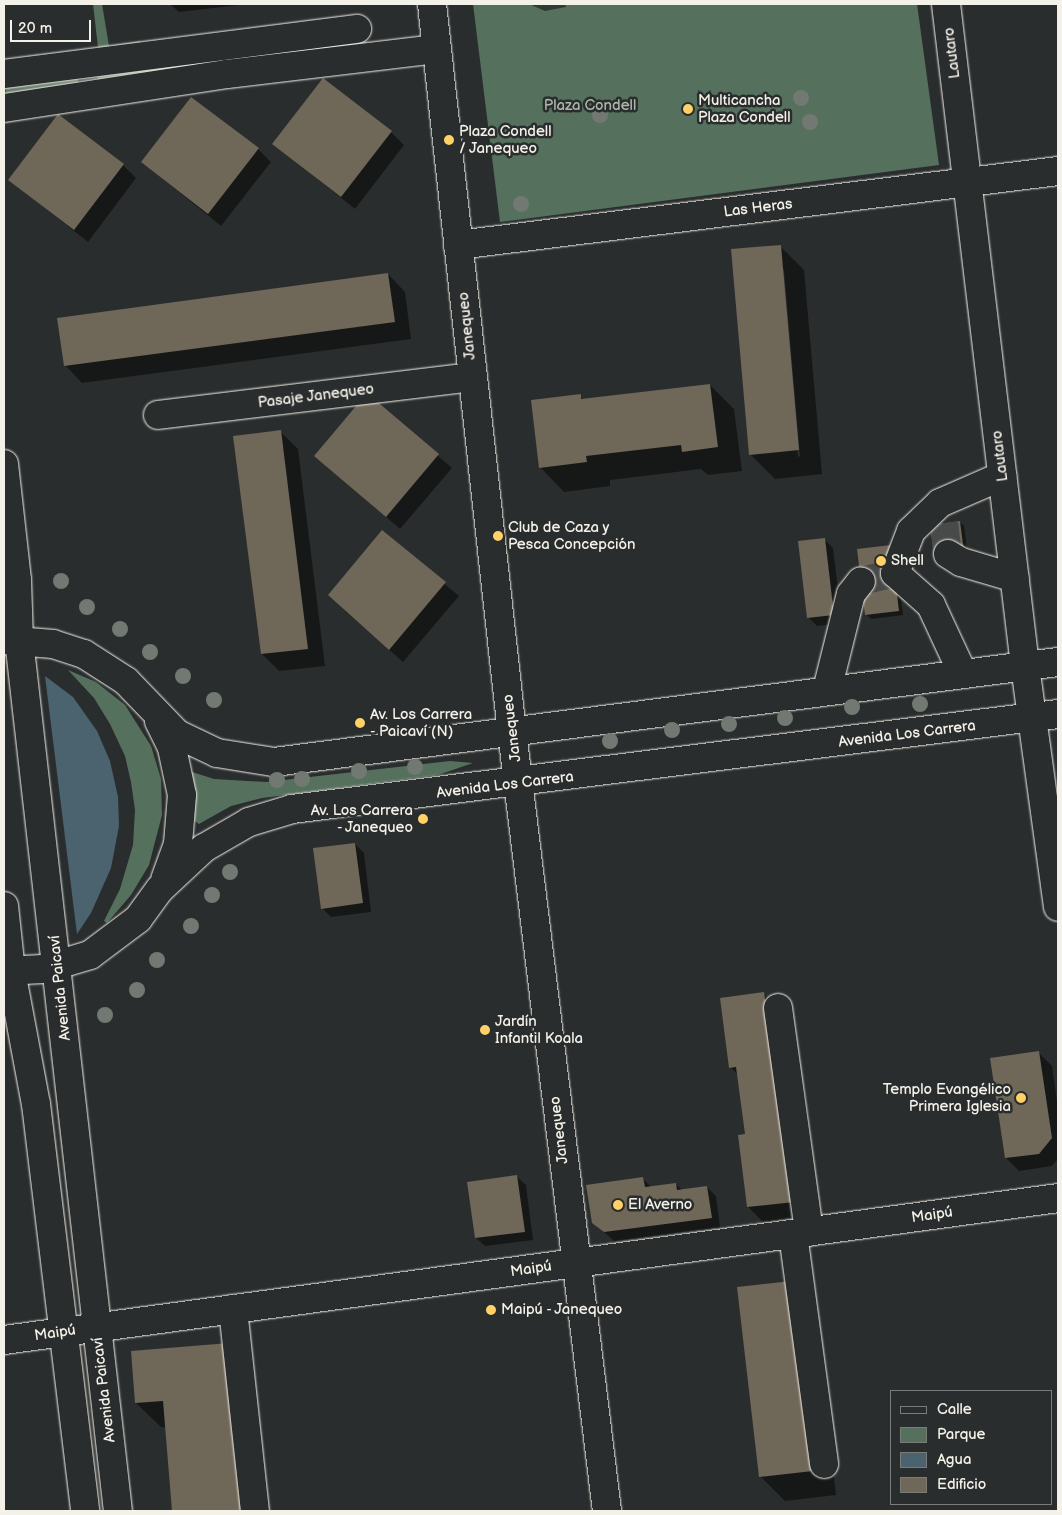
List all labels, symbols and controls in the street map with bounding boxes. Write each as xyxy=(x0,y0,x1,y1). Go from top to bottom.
scale bar xyxy=(12,10,94,42)
text: 20 m xyxy=(18,19,52,38)
street label: Lautaro xyxy=(940,26,964,80)
place label: Multicancha Plaza Condell xyxy=(698,91,791,126)
park label: Plaza Condell xyxy=(544,97,636,115)
marker: Multicancha Plaza Condell xyxy=(682,103,694,115)
place label: Plaza Condell / Janequeo xyxy=(459,122,552,157)
marker: Plaza Condell / Janequeo xyxy=(443,134,455,146)
street label: Las Heras xyxy=(723,195,793,221)
street label: Janequeo xyxy=(455,291,479,361)
street label: Pasaje Janequeo xyxy=(257,380,375,412)
street label: Lautaro xyxy=(988,429,1012,483)
place label: Club de Caza y Pesca Concepción xyxy=(508,518,635,553)
marker: Club de Caza y Pesca Concepción xyxy=(492,530,504,542)
place label: Shell xyxy=(891,552,924,570)
marker: Shell xyxy=(875,555,887,567)
street label: Janequeo xyxy=(499,693,525,763)
place label: Av. Los Carrera - Paicaví (N) xyxy=(370,705,472,740)
marker: Av. Los Carrera - Paicaví (N) xyxy=(354,717,366,729)
street label: Avenida Los Carrera xyxy=(837,717,977,751)
street label: Avenida Los Carrera xyxy=(435,768,575,802)
place label: Av. Los Carrera - Janequeo xyxy=(311,801,413,836)
marker: Av. Los Carrera - Janequeo xyxy=(417,813,429,825)
street label: Avenida Paicaví xyxy=(46,934,74,1042)
place label: Jardín Infantil Koala xyxy=(495,1012,583,1047)
marker: Jardín Infantil Koala xyxy=(479,1024,491,1036)
place label: Templo Evangélico Primera Iglesia xyxy=(883,1080,1011,1115)
marker: Templo Evangélico Primera Iglesia xyxy=(1015,1092,1027,1104)
street label: Janequeo xyxy=(546,1095,572,1165)
place label: El Averno xyxy=(628,1196,692,1214)
marker: El Averno xyxy=(612,1199,624,1211)
street label: Maipú xyxy=(910,1203,954,1227)
street label: Maipú xyxy=(509,1257,553,1281)
place label: Maipú - Janequeo xyxy=(501,1301,624,1319)
marker: Maipú - Janequeo xyxy=(485,1304,497,1316)
street label: Maipú xyxy=(33,1321,77,1345)
street label: Avenida Paicaví xyxy=(89,1336,119,1444)
legend xyxy=(890,1390,1052,1505)
text: Calle xyxy=(937,1400,972,1419)
text: Parque xyxy=(937,1425,985,1444)
text: Agua xyxy=(937,1450,971,1469)
text: Edificio xyxy=(937,1475,986,1494)

